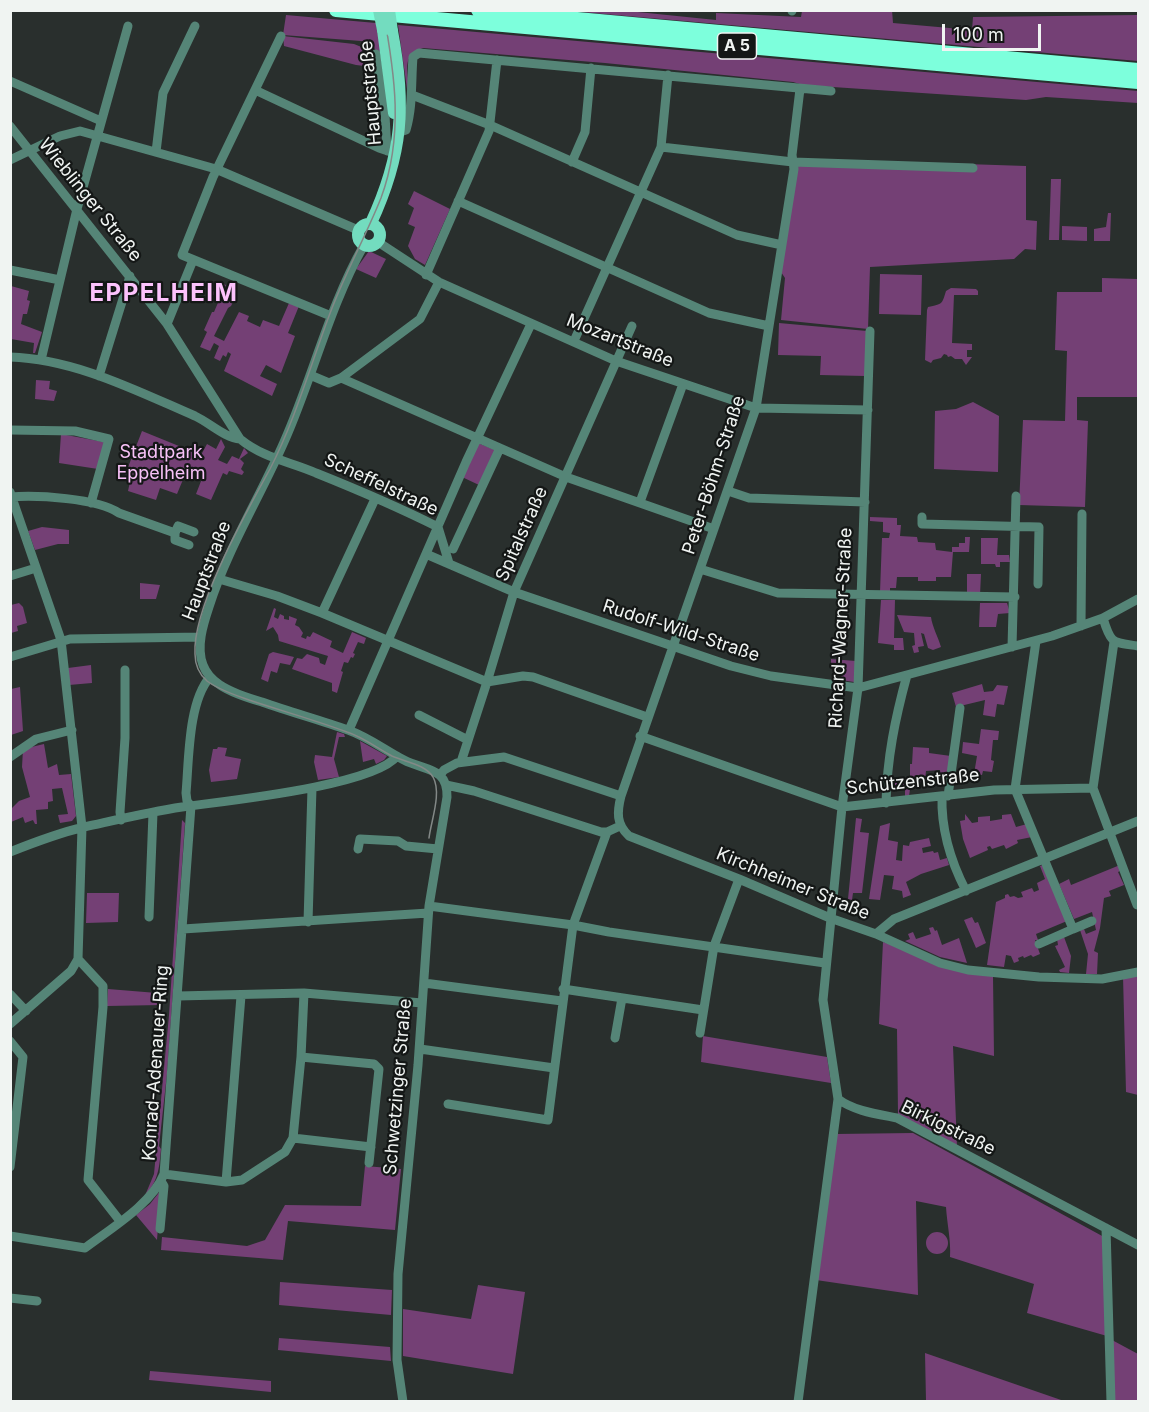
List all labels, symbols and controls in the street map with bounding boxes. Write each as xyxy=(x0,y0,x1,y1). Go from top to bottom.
scale bar xyxy=(945,12,1044,50)
text: 100 m xyxy=(953,24,1004,45)
road number: A 5 xyxy=(718,33,756,59)
street label: Hauptstraße xyxy=(356,40,386,146)
street label: Wieblinger Straße xyxy=(34,134,146,266)
district label: EPPELHEIM xyxy=(90,280,238,308)
street label: Mozartstraße xyxy=(563,310,677,372)
street label: Peter-Böhm-Straße xyxy=(678,393,750,557)
park label: Stadtpark Eppelheim xyxy=(117,442,205,484)
street label: Scheffelstraße xyxy=(320,449,442,521)
street label: Spitalstraße xyxy=(492,483,552,585)
street label: Hauptstraße xyxy=(178,518,236,624)
street label: Richard-Wagner-Straße xyxy=(825,527,857,729)
street label: Rudolf-Wild-Straße xyxy=(600,595,762,667)
street label: Schützenstraße xyxy=(845,764,981,800)
street label: Kirchheimer Straße xyxy=(713,843,873,925)
street label: Konrad-Adenauer-Ring xyxy=(138,964,174,1162)
street label: Schwetzinger Straße xyxy=(380,998,416,1176)
street label: Birkigstraße xyxy=(897,1096,999,1160)

